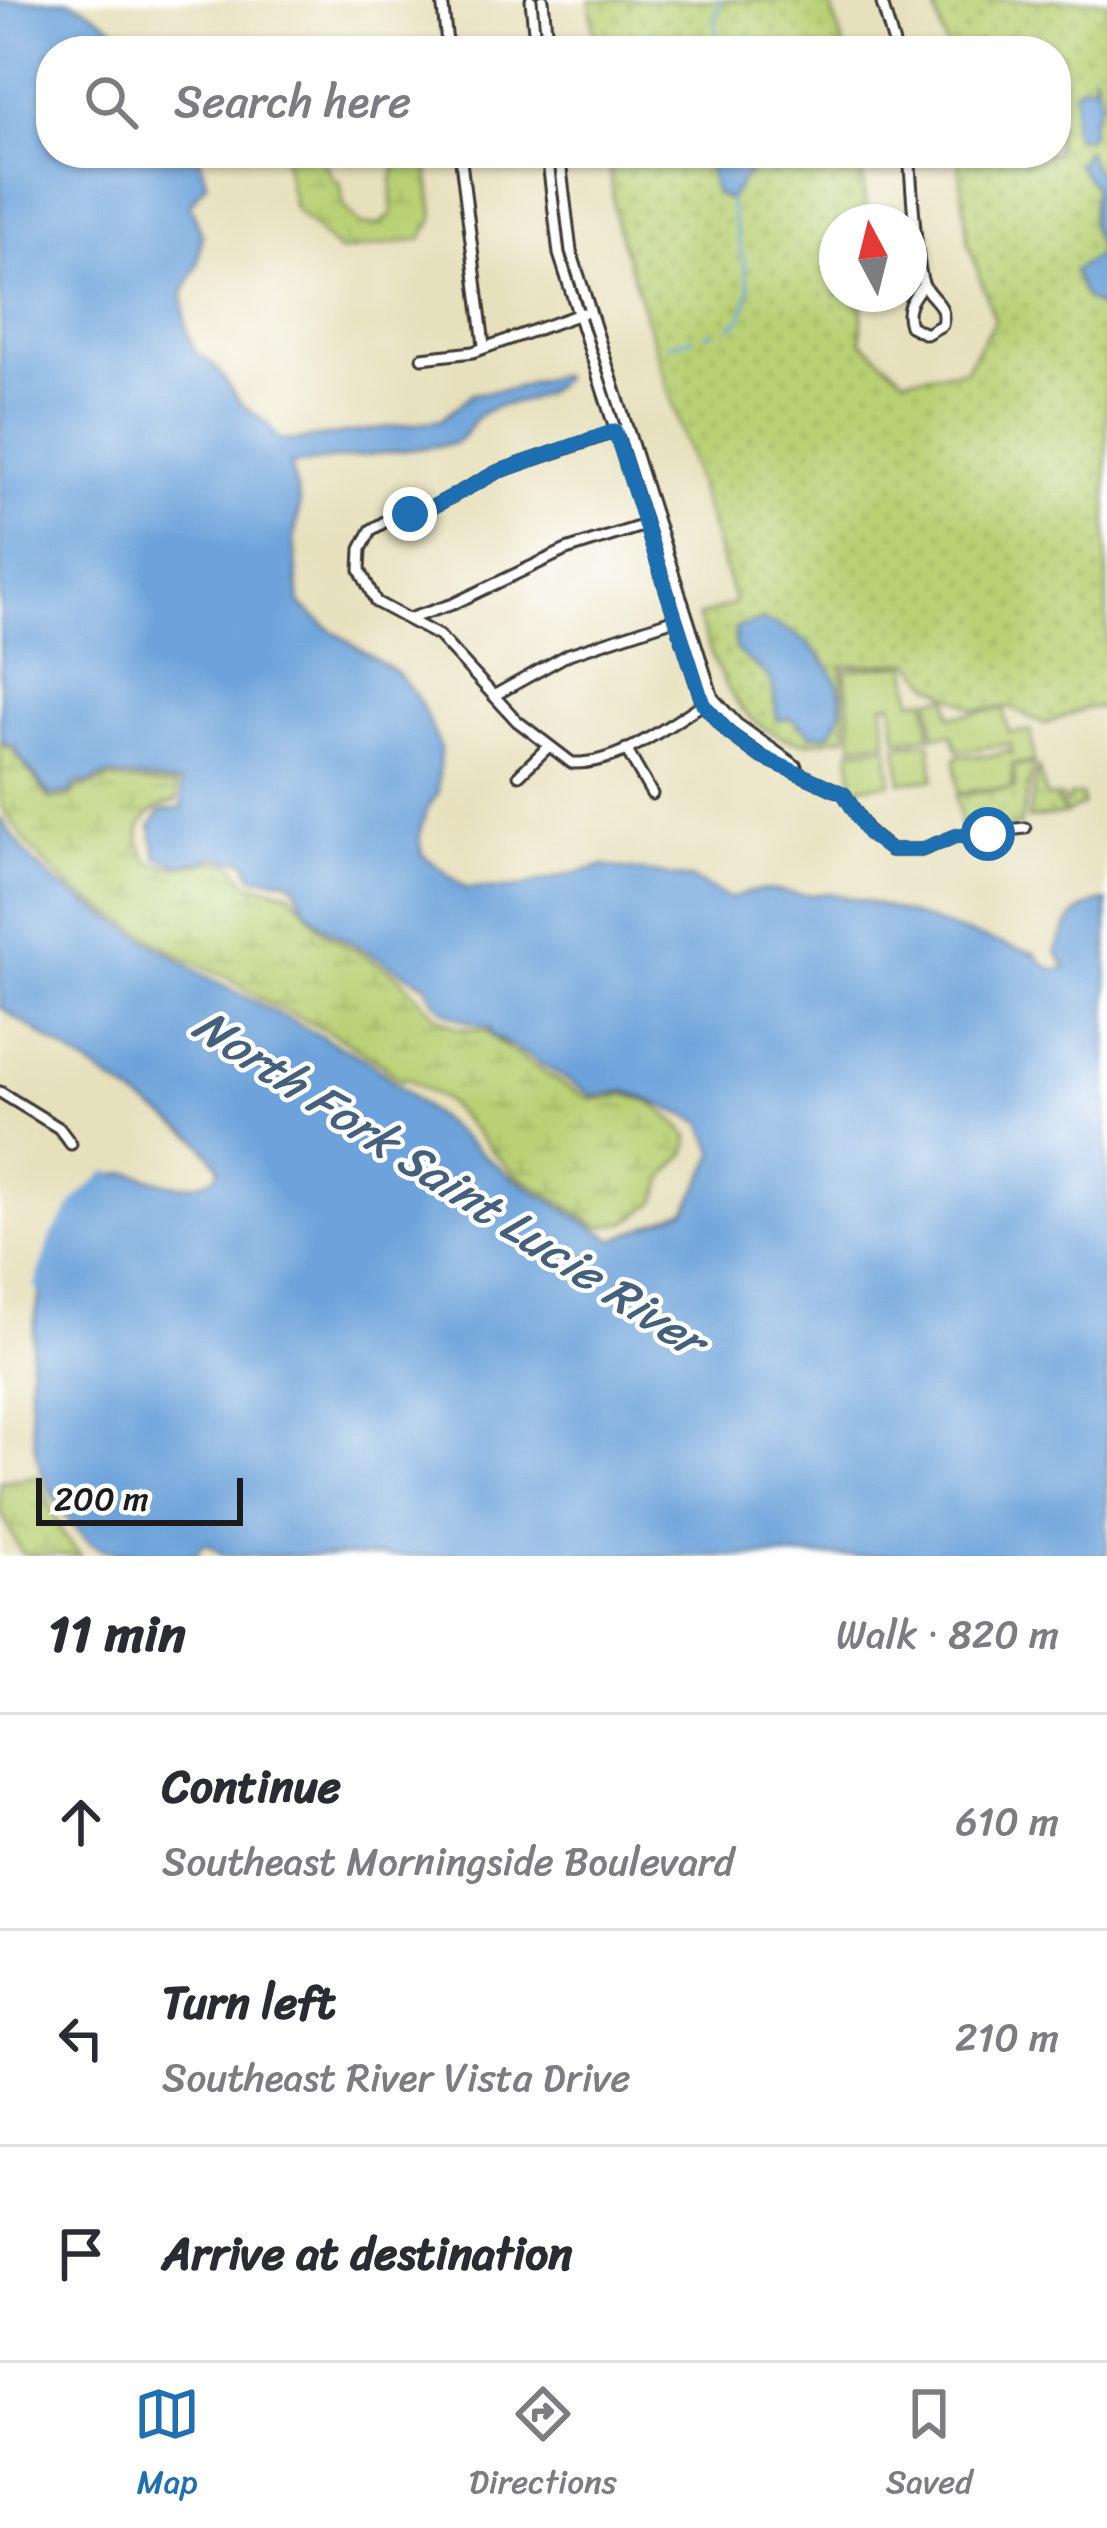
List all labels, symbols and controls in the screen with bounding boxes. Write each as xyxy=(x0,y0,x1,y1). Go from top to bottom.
search box xyxy=(36,36,1071,168)
text: Search here xyxy=(174,62,411,142)
icon: search xyxy=(78,69,144,135)
north arrow xyxy=(819,204,927,312)
route end xyxy=(383,487,437,541)
route start xyxy=(961,807,1015,861)
water label: North Fork Saint Lucie River xyxy=(176,984,729,1385)
text: 200 m xyxy=(54,1470,149,1528)
scale bar xyxy=(36,1472,243,1525)
text: 11 min xyxy=(48,1589,186,1679)
text: Walk · 820 m xyxy=(836,1600,1059,1669)
text: Continue xyxy=(162,1747,341,1827)
text: 610 m xyxy=(955,1787,1059,1856)
icon: ahead xyxy=(48,1789,114,1855)
text: Southeast Morningside Boulevard xyxy=(162,1827,734,1896)
text: Turn left xyxy=(162,1963,335,2043)
text: 210 m xyxy=(955,2003,1059,2072)
icon: left xyxy=(48,2005,114,2071)
text: Southeast River Vista Drive xyxy=(162,2043,631,2112)
text: Arrive at destination xyxy=(162,2214,572,2294)
icon: arrive xyxy=(48,2221,114,2287)
tab: Map xyxy=(134,2381,200,2511)
tab: Directions xyxy=(469,2381,617,2511)
tab: Saved xyxy=(886,2381,973,2511)

